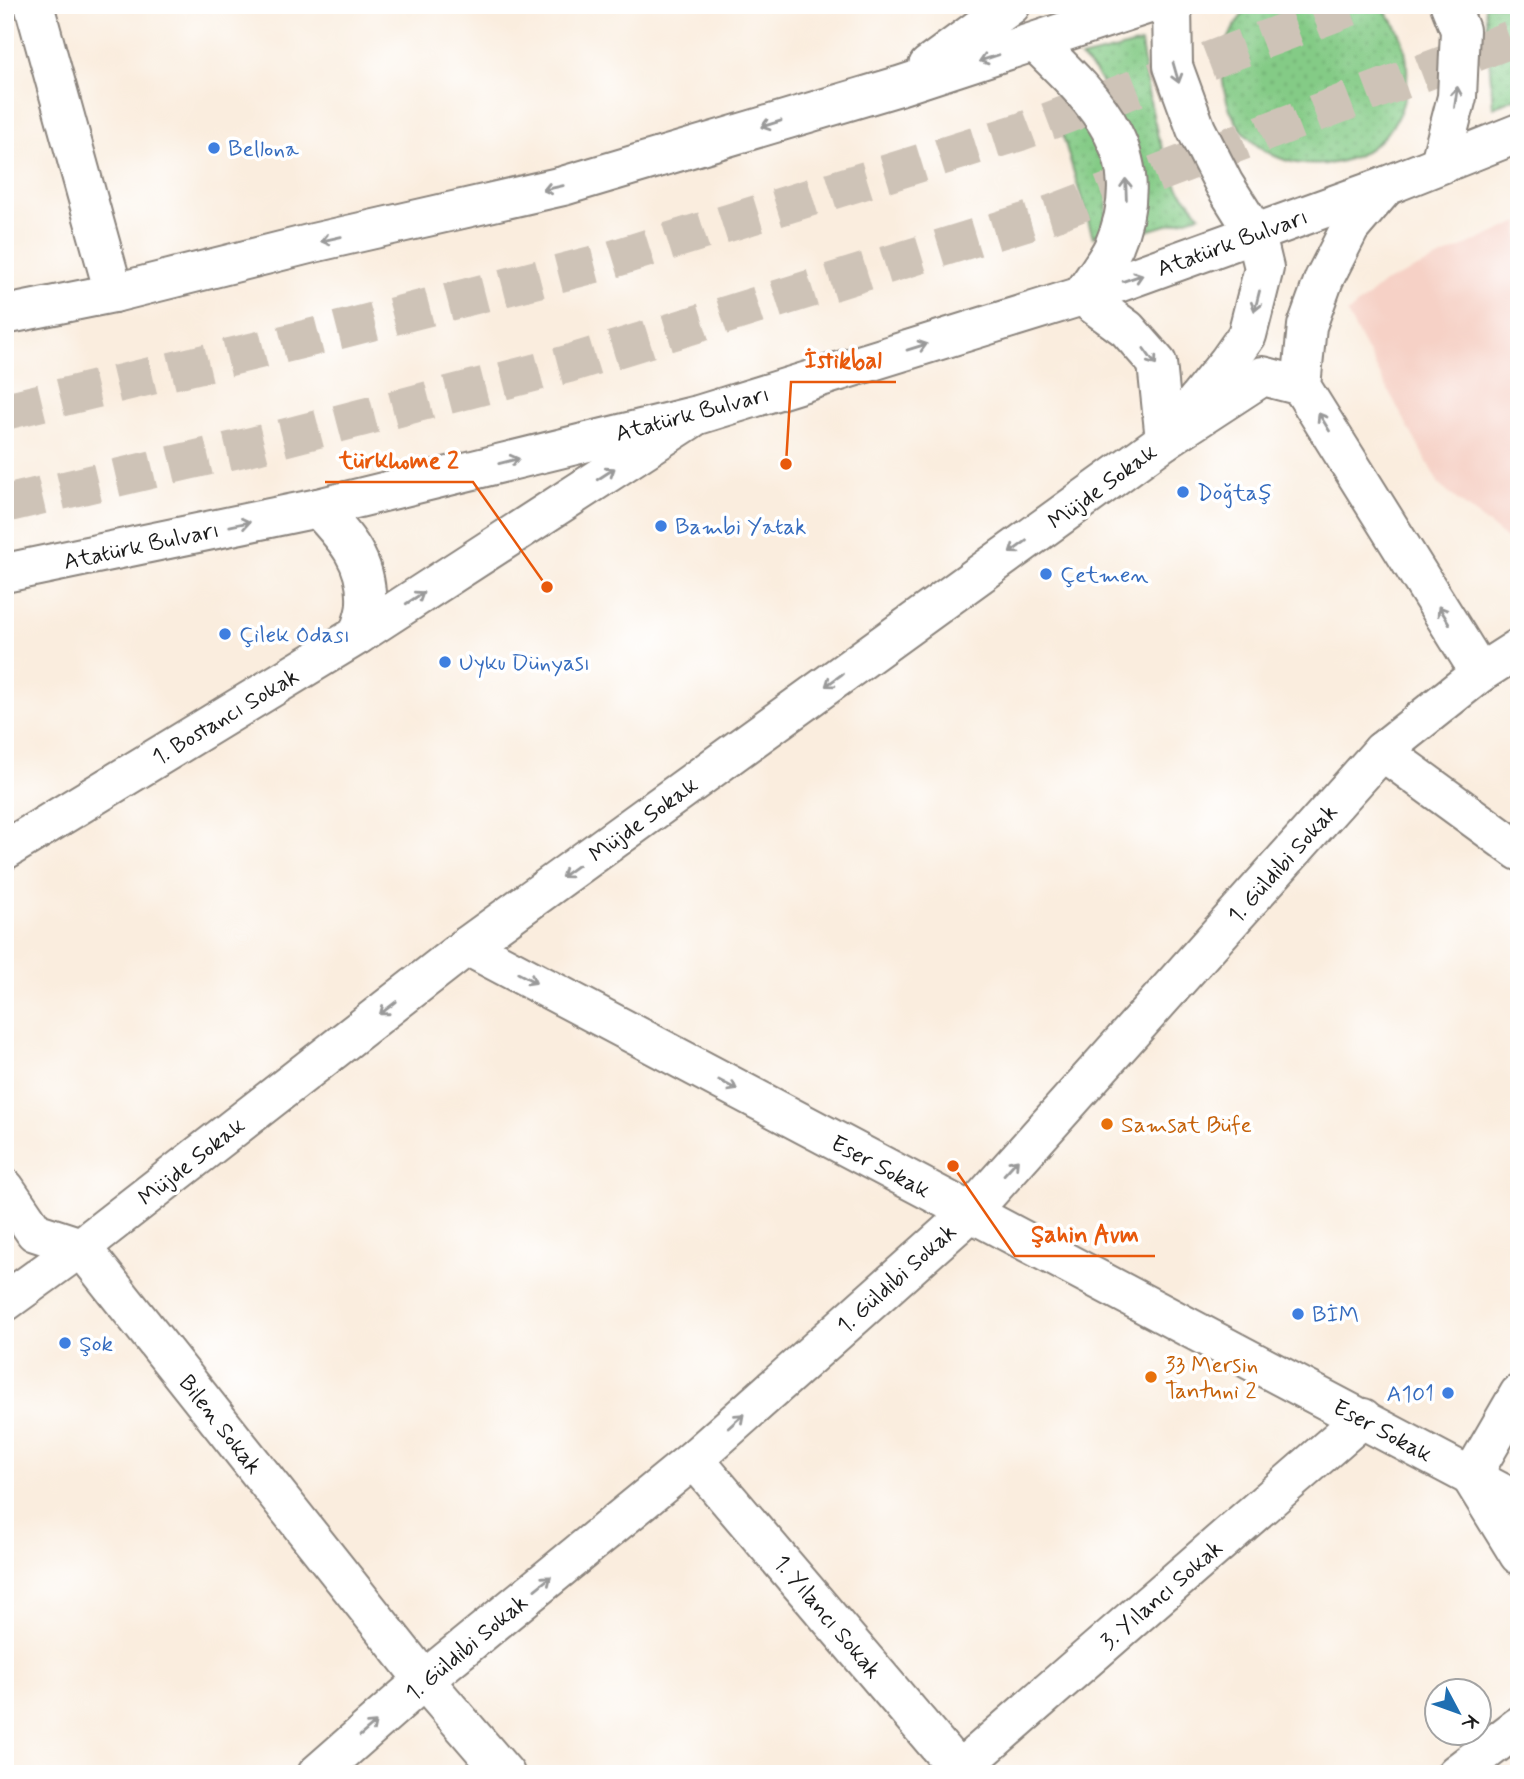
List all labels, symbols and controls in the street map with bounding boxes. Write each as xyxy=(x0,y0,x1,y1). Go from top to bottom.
one-way arrow xyxy=(978,53,1000,65)
one-way arrow xyxy=(1171,62,1184,84)
one-way arrow xyxy=(1449,86,1462,109)
one-way arrow xyxy=(760,119,782,132)
place label: Bellona xyxy=(228,135,299,165)
marker: Bellona xyxy=(206,140,222,156)
one-way arrow xyxy=(1120,178,1133,201)
one-way arrow xyxy=(542,182,565,196)
street label: Atatürk Bulvarı xyxy=(1153,203,1312,285)
one-way arrow xyxy=(320,233,343,247)
one-way arrow xyxy=(1122,271,1144,283)
one-way arrow xyxy=(1250,289,1263,312)
callout: İstikbal xyxy=(791,337,896,382)
one-way arrow xyxy=(905,339,927,352)
text: İstikbal xyxy=(804,346,882,377)
one-way arrow xyxy=(1142,348,1157,367)
street label: Atatürk Bulvarı xyxy=(612,380,773,450)
one-way arrow xyxy=(1316,413,1330,433)
callout: türkhome 2 xyxy=(325,437,473,482)
street label: Müjde Sokak xyxy=(1043,438,1164,537)
text: türkhome 2 xyxy=(338,446,459,477)
one-way arrow xyxy=(497,454,520,467)
one-way arrow xyxy=(596,467,615,482)
place label: Doğtaş xyxy=(1197,479,1272,509)
marker: Doğtaş xyxy=(1175,484,1191,500)
place label: Bambi Yatak xyxy=(675,513,806,543)
street label: Atatürk Bulvarı xyxy=(61,516,222,578)
one-way arrow xyxy=(228,517,251,531)
marker: Bambi Yatak xyxy=(653,518,669,534)
one-way arrow xyxy=(1009,540,1028,554)
place label: Çetmen xyxy=(1060,561,1149,591)
marker: Çetmen xyxy=(1038,566,1054,582)
one-way arrow xyxy=(405,591,425,605)
one-way arrow xyxy=(1437,606,1451,626)
place label: Çilek Odası xyxy=(239,621,350,651)
marker: Çilek Odası xyxy=(217,626,233,642)
place label: Uyku Dünyası xyxy=(459,649,590,679)
marker: Uyku Dünyası xyxy=(437,654,453,670)
street label: 1. Bostancı Sokak xyxy=(147,662,305,773)
one-way arrow xyxy=(825,673,844,688)
street label: Müjde Sokak xyxy=(584,771,705,870)
street label: 1. Güldibi Sokak xyxy=(1222,798,1345,931)
one-way arrow xyxy=(561,864,580,879)
one-way arrow xyxy=(516,972,537,986)
one-way arrow xyxy=(379,1000,398,1015)
one-way arrow xyxy=(717,1079,738,1092)
street label: Müjde Sokak xyxy=(133,1111,252,1214)
place label: Samsat Büfe xyxy=(1121,1111,1252,1141)
marker: Samsat Büfe xyxy=(1099,1116,1115,1132)
street label: Eser Sokak xyxy=(825,1129,935,1206)
one-way arrow xyxy=(1002,1159,1019,1176)
callout: Şahin Avm xyxy=(1015,1211,1155,1256)
street label: 1. Güldibi Sokak xyxy=(831,1218,964,1341)
text: Şahin Avm xyxy=(1031,1220,1139,1251)
place label: BİM xyxy=(1312,1301,1359,1331)
marker: BİM xyxy=(1290,1306,1306,1322)
place label: Şok xyxy=(79,1330,113,1360)
marker: Şok xyxy=(57,1335,73,1351)
place label: 33 Mersin Tantuni 2 xyxy=(1165,1351,1258,1407)
street label: Bilen Sokak xyxy=(171,1369,268,1481)
marker: 33 Mersin Tantuni 2 xyxy=(1143,1369,1159,1385)
place label: A101 xyxy=(1387,1380,1434,1410)
marker: A101 xyxy=(1440,1385,1456,1401)
street label: Eser Sokak xyxy=(1327,1393,1437,1470)
one-way arrow xyxy=(727,1413,745,1429)
street label: 3. Yılancı Sokak xyxy=(1095,1534,1230,1657)
street label: 1. Yılancı Sokak xyxy=(766,1549,887,1685)
one-way arrow xyxy=(533,1575,551,1591)
street label: 1. Güldibi Sokak xyxy=(400,1588,535,1709)
north arrow xyxy=(1422,1678,1492,1748)
text: K xyxy=(1455,1709,1484,1736)
one-way arrow xyxy=(359,1721,377,1737)

